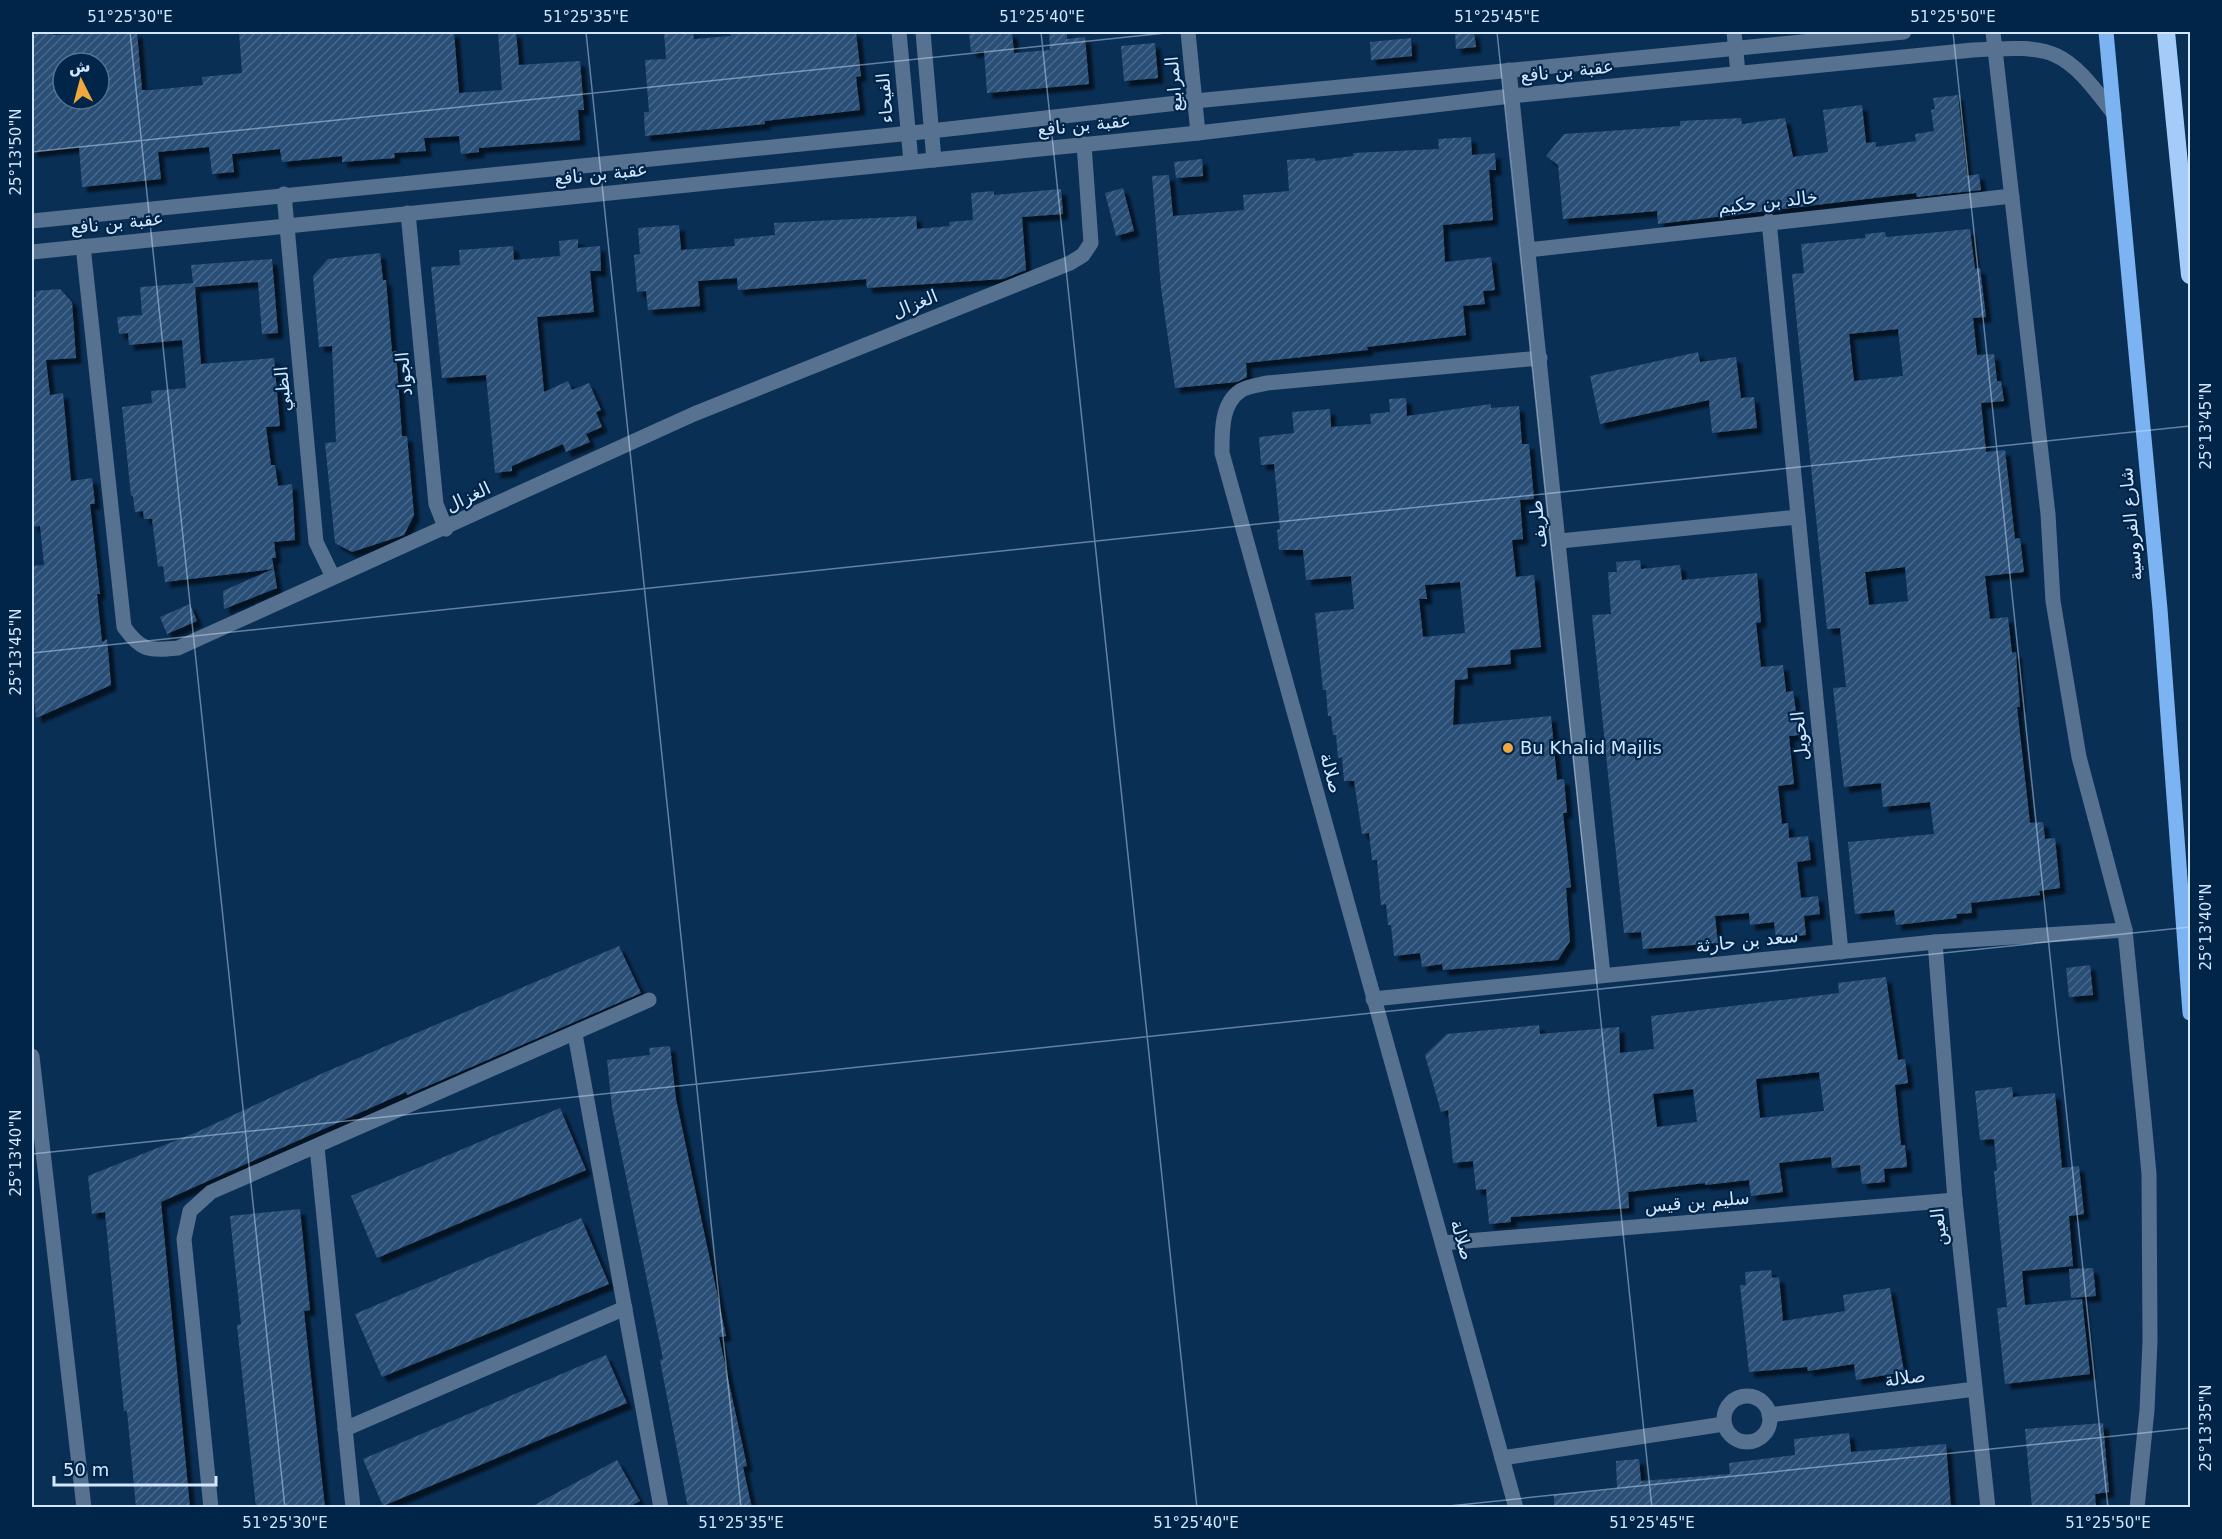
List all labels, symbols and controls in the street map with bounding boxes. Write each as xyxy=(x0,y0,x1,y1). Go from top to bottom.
text: 51°25'30"E xyxy=(87,8,173,26)
text: 51°25'35"E xyxy=(543,8,629,26)
text: 51°25'40"E xyxy=(999,8,1085,26)
text: 51°25'45"E xyxy=(1454,8,1540,26)
text: 51°25'50"E xyxy=(1910,8,1996,26)
north arrow xyxy=(51,51,111,111)
street label: المرابيع xyxy=(1161,55,1187,113)
street label: عقبة بن نافع xyxy=(1519,55,1615,87)
text: ش xyxy=(68,56,91,77)
street label: الفيحاء xyxy=(872,72,897,124)
text: 25°13'50"N xyxy=(7,108,25,196)
street label: عقبة بن نافع xyxy=(1036,109,1132,141)
street label: عقبة بن نافع xyxy=(553,158,649,190)
street label: خالد بن حكيم xyxy=(1717,186,1819,218)
street label: عقبة بن نافع xyxy=(69,207,165,239)
street label: الغزال xyxy=(889,285,941,323)
street label: الجواد xyxy=(391,351,417,397)
street label: الظبي xyxy=(270,365,296,413)
text: 25°13'45"N xyxy=(2197,382,2215,470)
street label: شارع الفروسية xyxy=(2115,466,2147,582)
street label: الغزال xyxy=(442,477,494,517)
street label: طريف xyxy=(1525,499,1551,549)
text: 25°13'45"N xyxy=(7,608,25,696)
street label: الحويل xyxy=(1786,710,1814,762)
place label: Bu Khalid Majlis xyxy=(1520,737,1662,758)
marker: Bu Khalid Majlis xyxy=(1501,741,1515,755)
street label: صلالة xyxy=(1316,750,1347,795)
text: 25°13'40"N xyxy=(2197,883,2215,971)
street label: سعد بن حارثة xyxy=(1694,925,1800,957)
text: 25°13'40"N xyxy=(7,1109,25,1197)
street label: سليم بن قيس xyxy=(1643,1186,1751,1218)
street label: العين xyxy=(1926,1207,1952,1247)
street label: صلالة xyxy=(1447,1217,1478,1263)
street label: صلالة xyxy=(1883,1365,1927,1390)
text: 25°13'35"N xyxy=(2197,1384,2215,1472)
scale bar xyxy=(54,1449,216,1487)
text: 50 m xyxy=(63,1459,109,1480)
text: 51°25'30"E xyxy=(242,1514,328,1532)
text: 51°25'35"E xyxy=(698,1514,784,1532)
text: 51°25'40"E xyxy=(1153,1514,1239,1532)
text: 51°25'45"E xyxy=(1609,1514,1695,1532)
text: 51°25'50"E xyxy=(2065,1514,2151,1532)

